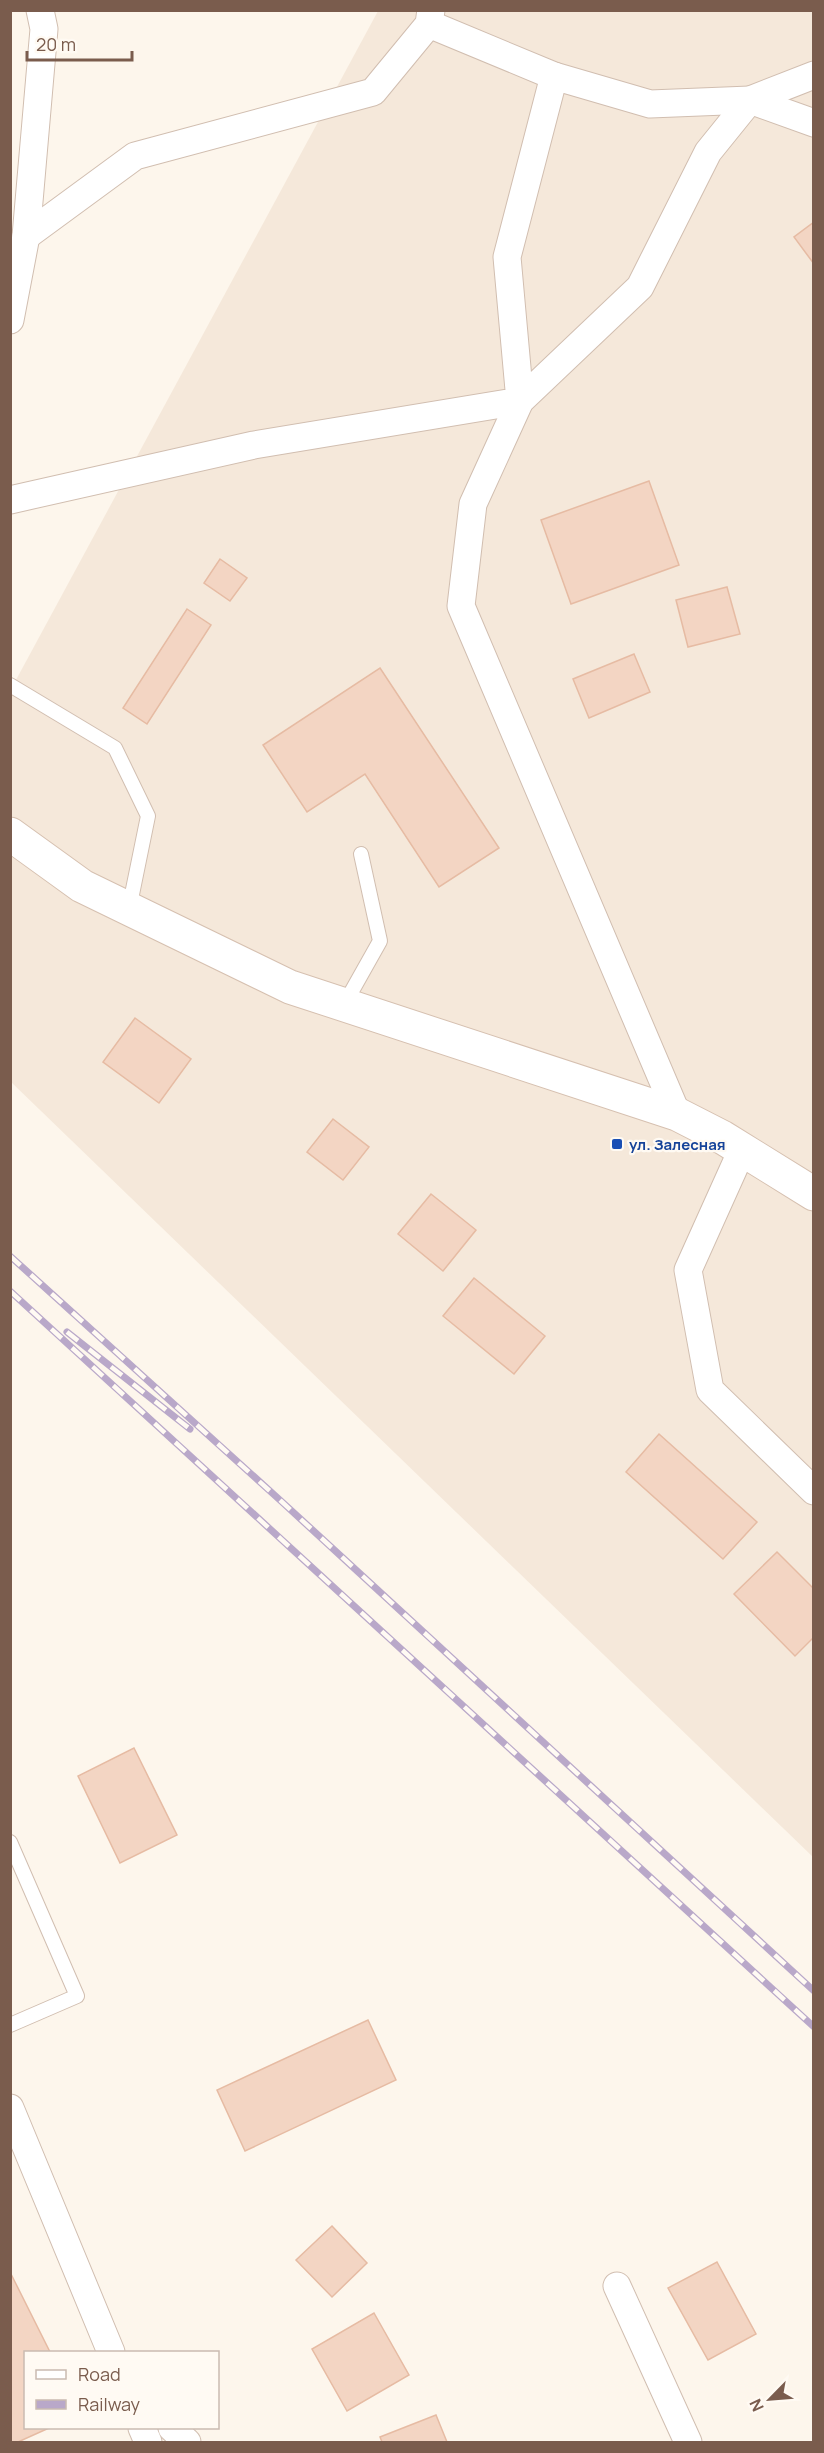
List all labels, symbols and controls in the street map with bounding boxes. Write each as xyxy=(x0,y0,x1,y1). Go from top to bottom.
scale bar xyxy=(27,24,132,62)
text: 20 m xyxy=(36,32,76,56)
place label: ул. Залесная xyxy=(629,1134,726,1155)
marker: ул. Залесная xyxy=(610,1137,624,1151)
legend xyxy=(24,2351,219,2429)
text: Road xyxy=(78,2362,121,2386)
north arrow xyxy=(740,2369,800,2429)
text: Railway xyxy=(78,2392,140,2416)
text: N xyxy=(744,2395,769,2415)

